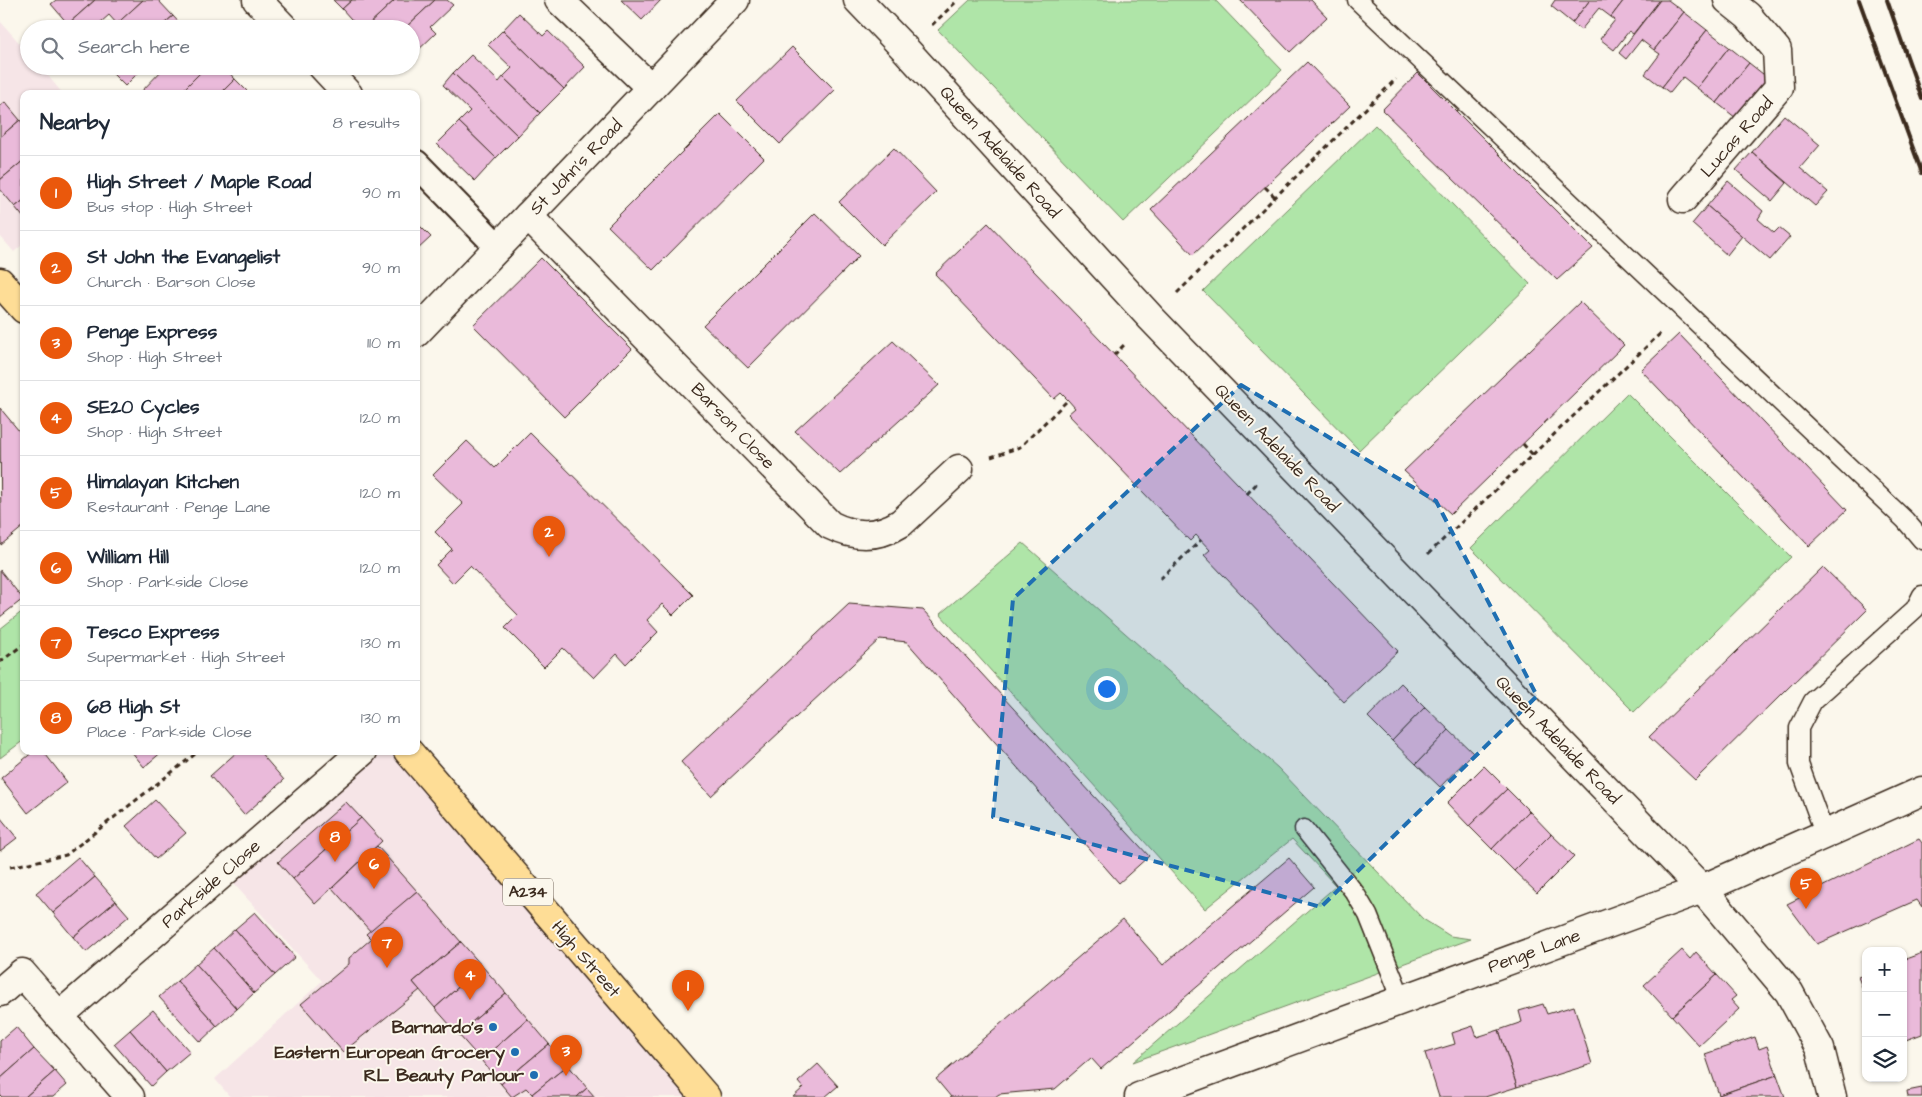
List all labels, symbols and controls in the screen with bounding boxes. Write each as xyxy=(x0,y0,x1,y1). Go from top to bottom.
search box xyxy=(20,20,420,75)
icon: search xyxy=(38,34,66,62)
text: Search here xyxy=(78,34,190,61)
street label: Queen Adelaide Road xyxy=(934,80,1066,224)
street label: Lucas Road xyxy=(1695,91,1779,183)
text: Nearby xyxy=(40,108,110,137)
text: 8 results xyxy=(333,112,400,134)
street label: St John's Road xyxy=(524,114,628,220)
text: High Street / Maple Road xyxy=(87,169,311,196)
text: 1 xyxy=(55,182,57,204)
text: 90 m xyxy=(362,182,400,204)
text: Bus stop · High Street xyxy=(87,196,252,218)
text: St John the Evangelist xyxy=(87,244,280,271)
text: 2 xyxy=(51,257,61,279)
text: 90 m xyxy=(362,257,400,279)
text: Church · Barson Close xyxy=(87,271,256,293)
text: Penge Express xyxy=(87,319,217,346)
text: 3 xyxy=(52,332,60,354)
text: 110 m xyxy=(367,332,400,354)
text: Shop · High Street xyxy=(87,346,222,368)
street label: Barson Close xyxy=(685,377,781,475)
street label: Queen Adelaide Road xyxy=(1209,378,1345,518)
text: SE20 Cycles xyxy=(87,394,200,421)
text: 4 xyxy=(51,407,61,429)
text: 120 m xyxy=(360,407,400,429)
text: Shop · High Street xyxy=(87,421,222,443)
text: Himalayan Kitchen xyxy=(87,469,239,496)
text: 5 xyxy=(50,482,62,504)
text: 120 m xyxy=(360,482,400,504)
text: Restaurant · Penge Lane xyxy=(87,496,270,518)
pin: 2 xyxy=(533,516,565,557)
text: William Hill xyxy=(87,544,169,571)
text: 6 xyxy=(51,557,61,579)
text: 120 m xyxy=(360,557,400,579)
text: Shop · Parkside Close xyxy=(87,571,248,593)
text: Tesco Express xyxy=(87,619,220,646)
text: 7 xyxy=(51,632,61,654)
text: 130 m xyxy=(361,632,400,654)
text: Supermarket · High Street xyxy=(87,646,285,668)
street label: Queen Adelaide Road xyxy=(1490,670,1626,810)
your location xyxy=(1094,676,1120,702)
text: 68 High St xyxy=(87,694,180,721)
text: 8 xyxy=(51,707,61,729)
text: 130 m xyxy=(361,707,400,729)
text: Place · Parkside Close xyxy=(87,721,252,743)
pin: 8 xyxy=(319,821,351,862)
street label: Parkside Close xyxy=(156,834,266,934)
pin: 6 xyxy=(358,848,390,889)
pin: 5 xyxy=(1790,868,1822,909)
road number: A234 xyxy=(503,879,553,906)
street label: High Street xyxy=(545,915,627,1004)
street label: Penge Lane xyxy=(1484,923,1584,980)
pin: 7 xyxy=(371,927,403,968)
map controls xyxy=(1862,947,1907,1082)
button: + xyxy=(1862,947,1907,992)
pin: 4 xyxy=(454,959,486,1000)
pin: 1 xyxy=(672,970,704,1011)
button: − xyxy=(1862,992,1907,1037)
place label: Barnardo's xyxy=(392,1015,483,1040)
marker: Barnardo's xyxy=(487,1021,499,1033)
pin: 3 xyxy=(550,1035,582,1076)
button: layers xyxy=(1862,1037,1907,1082)
place label: Eastern European Grocery xyxy=(275,1040,505,1066)
marker: Eastern European Grocery xyxy=(509,1046,521,1058)
place label: RL Beauty Parlour xyxy=(364,1063,524,1089)
marker: RL Beauty Parlour xyxy=(528,1069,540,1081)

